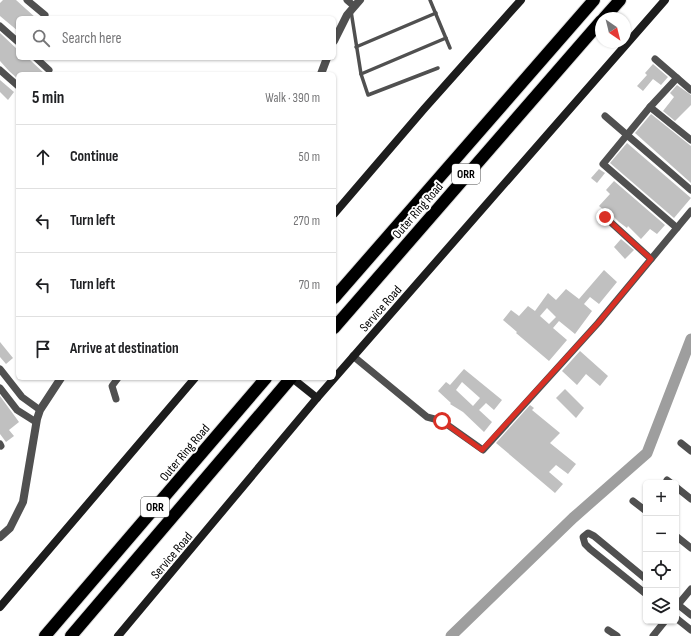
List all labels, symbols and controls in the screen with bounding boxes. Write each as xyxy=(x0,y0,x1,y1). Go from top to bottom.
north arrow xyxy=(595,12,631,48)
search box xyxy=(16,16,336,60)
icon: search xyxy=(30,27,52,49)
text: Search here xyxy=(62,29,122,48)
text: 5 min xyxy=(32,88,64,108)
text: Walk · 390 m xyxy=(265,90,320,106)
icon: ahead xyxy=(32,146,54,168)
text: Continue xyxy=(70,147,119,166)
text: 50 m xyxy=(299,149,320,165)
road number: ORR xyxy=(452,164,480,184)
street label: Outer Ring Road xyxy=(389,179,447,242)
route end xyxy=(596,208,614,226)
icon: left xyxy=(32,210,54,232)
text: Turn left xyxy=(70,211,115,230)
text: 270 m xyxy=(293,213,320,229)
icon: left xyxy=(32,274,54,296)
text: Turn left xyxy=(70,275,115,294)
text: 70 m xyxy=(299,277,320,293)
street label: Service Road xyxy=(356,282,405,335)
icon: arrive xyxy=(32,338,54,360)
text: Arrive at destination xyxy=(70,339,179,358)
route start xyxy=(433,412,451,430)
street label: Outer Ring Road xyxy=(156,421,213,484)
map controls xyxy=(643,480,679,624)
button: + xyxy=(643,480,679,516)
road number: ORR xyxy=(141,497,169,517)
button: − xyxy=(643,516,679,552)
street label: Service Road xyxy=(148,529,196,582)
button: locate xyxy=(643,552,679,588)
button: layers xyxy=(643,588,679,624)

